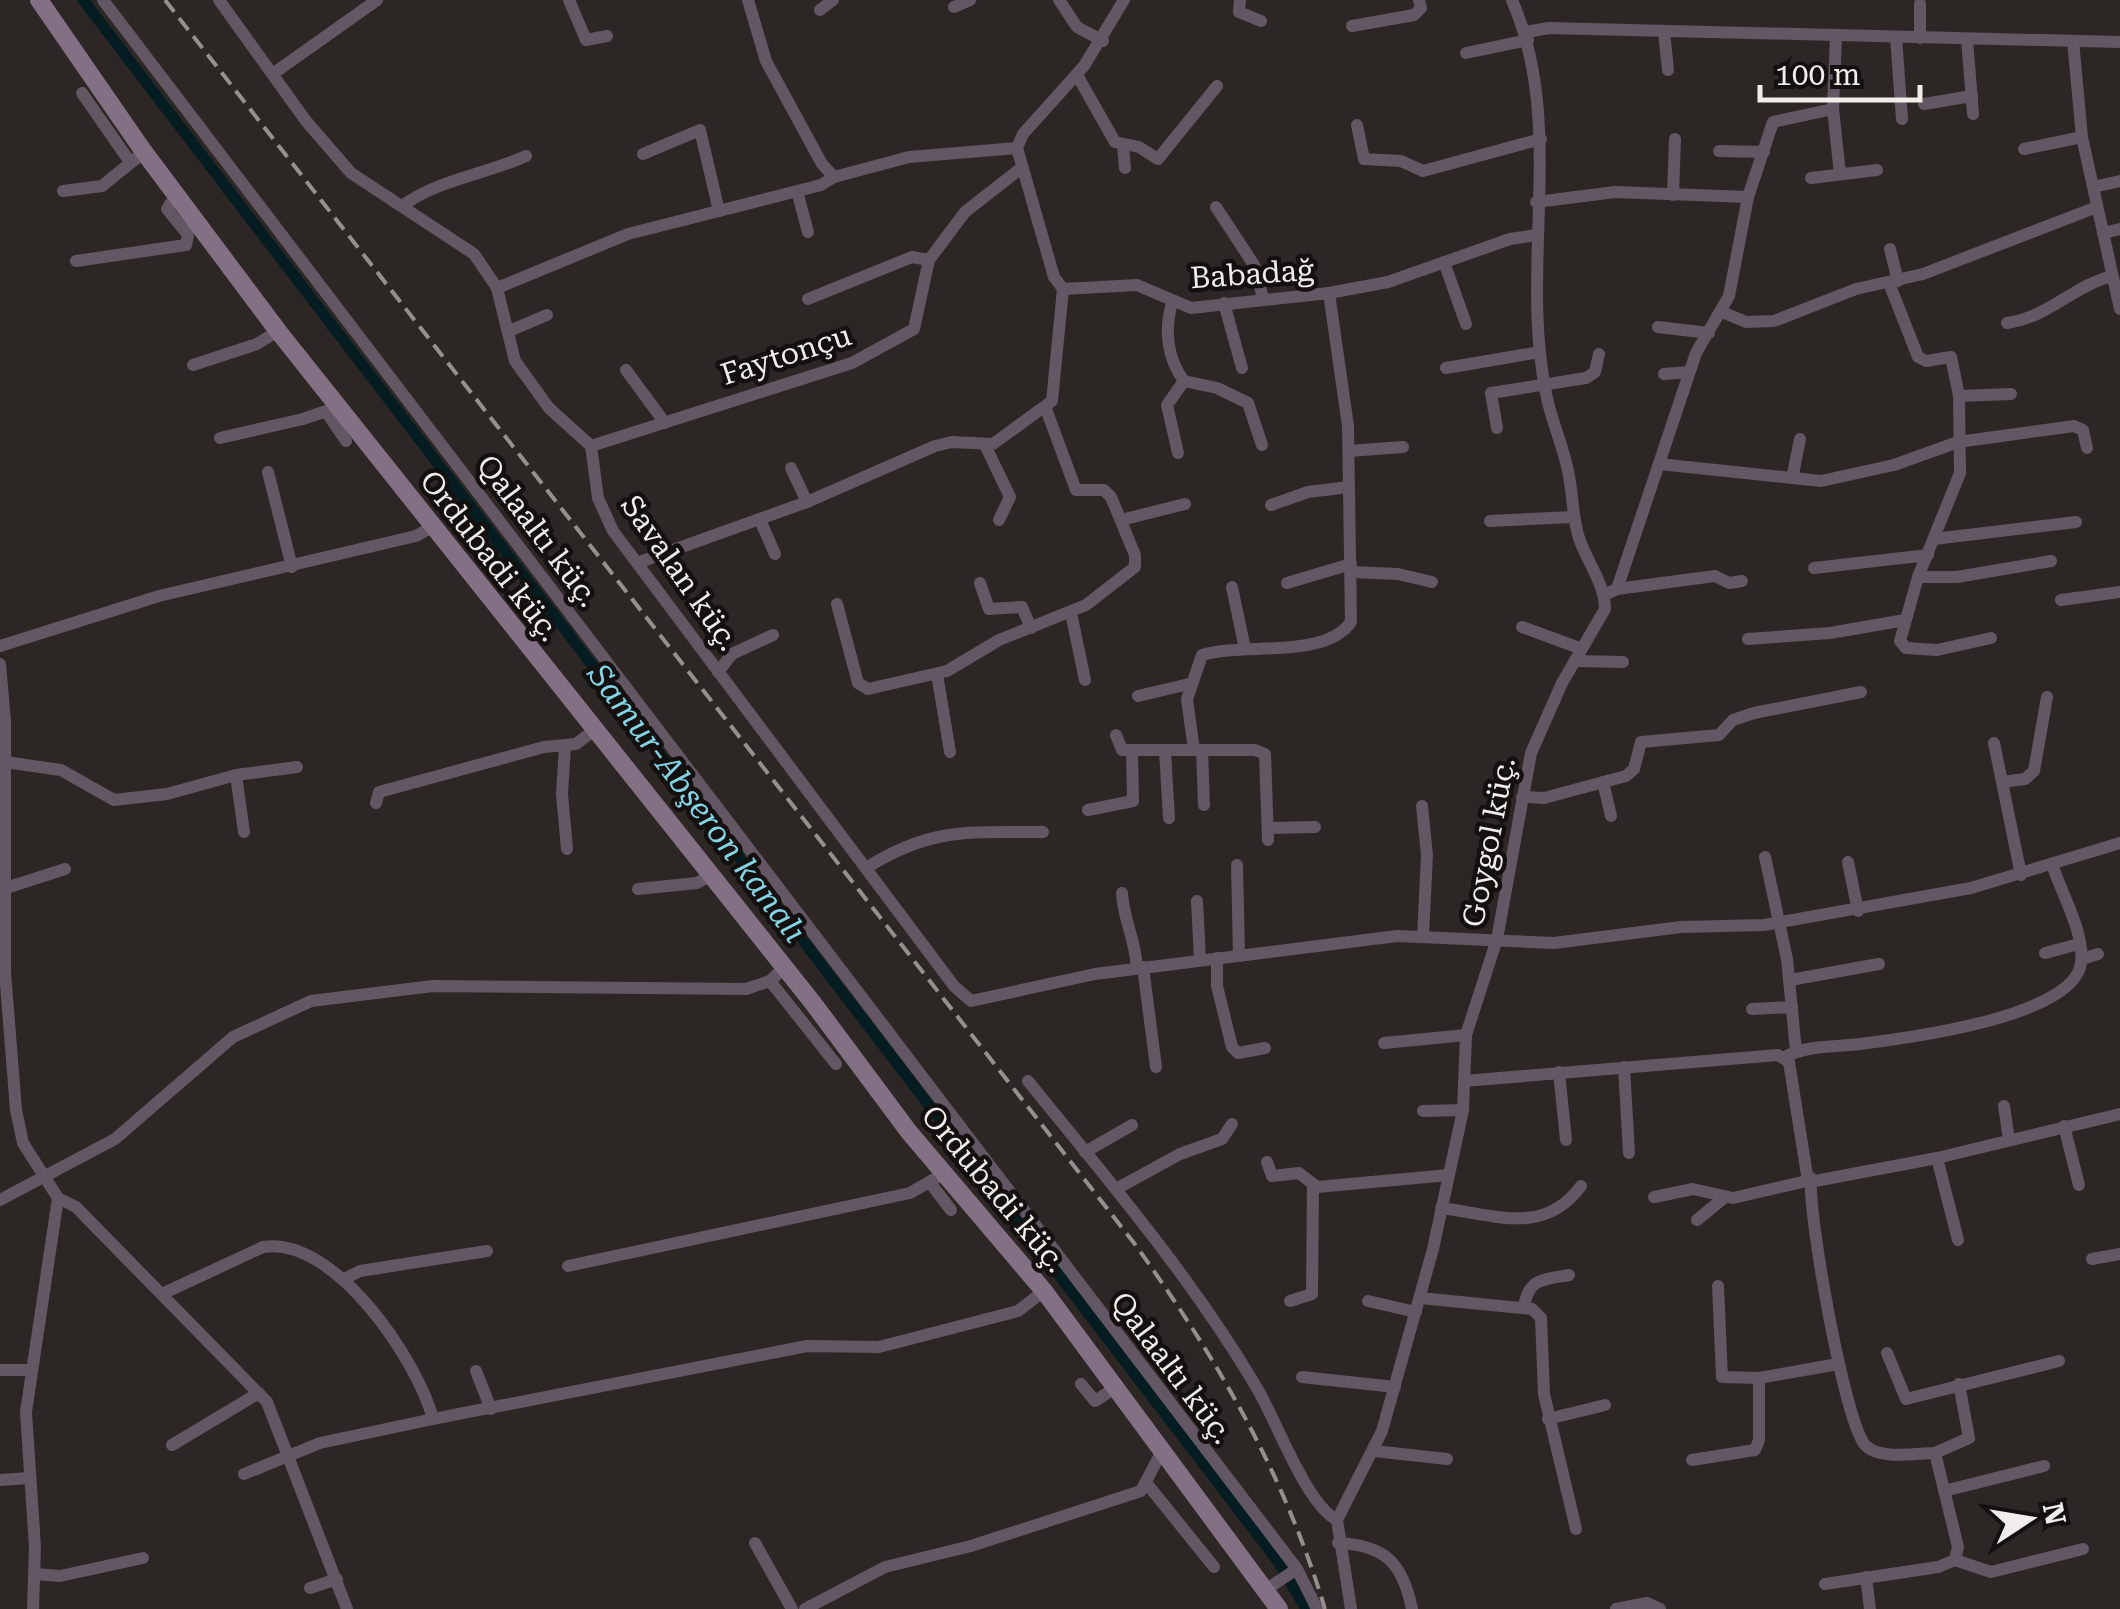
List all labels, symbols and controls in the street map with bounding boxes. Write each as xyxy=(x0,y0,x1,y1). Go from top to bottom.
scale bar xyxy=(1760,40,1920,102)
text: 100 m xyxy=(1775,57,1860,92)
street label: Babadağ xyxy=(1189,252,1315,295)
street label: Faytonçu xyxy=(716,317,856,392)
street label: Qalaaltı küç. xyxy=(470,448,607,613)
street label: Ordubadi küç. xyxy=(413,463,568,648)
street label: Savalan küç. xyxy=(614,488,747,657)
water label: Samur-Abşeron kanalı xyxy=(579,655,814,950)
street label: Goygol küç. xyxy=(1455,754,1522,930)
street label: Ordubadi küç. xyxy=(915,1098,1074,1279)
street label: Qalaaltı küç. xyxy=(1104,1285,1241,1450)
north arrow xyxy=(1980,1469,2080,1569)
text: N xyxy=(2036,1500,2072,1528)

